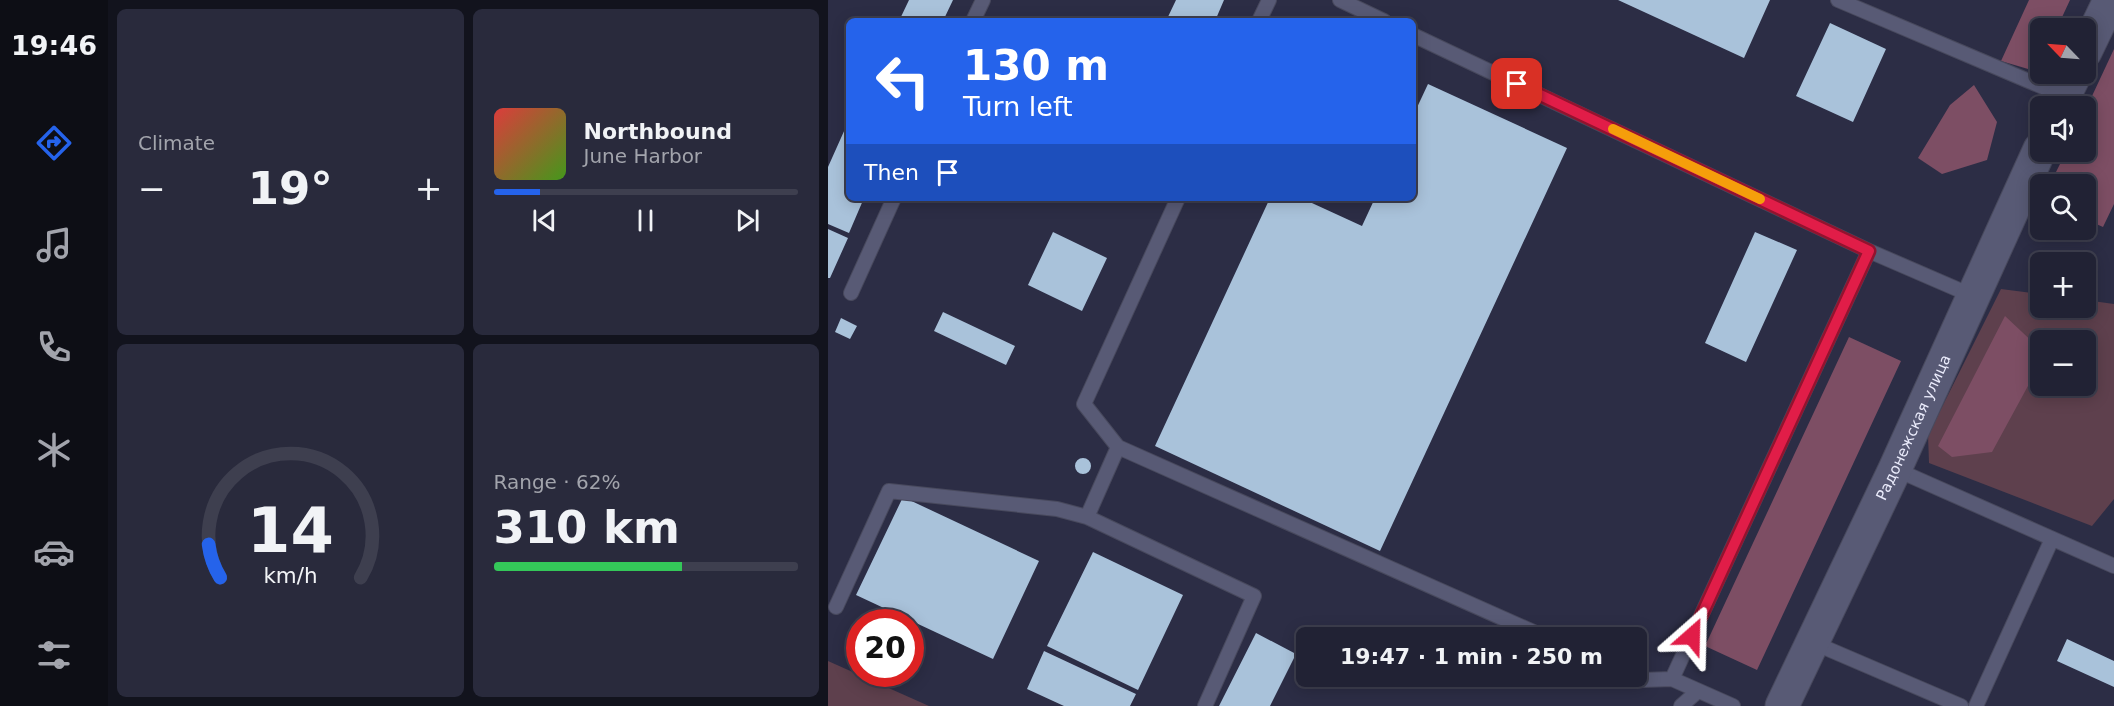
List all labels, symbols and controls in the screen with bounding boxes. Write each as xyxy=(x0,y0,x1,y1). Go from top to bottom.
north arrow xyxy=(2030,18,2096,84)
map controls xyxy=(2030,18,2096,396)
text: 19:46 xyxy=(11,30,97,61)
text: 130 m xyxy=(963,41,1109,90)
icon: left xyxy=(864,42,942,120)
pin xyxy=(1491,58,1542,109)
icon: arrive xyxy=(1500,67,1533,100)
text: Turn left xyxy=(963,91,1073,122)
button: sound xyxy=(2030,96,2096,162)
text: Northbound xyxy=(584,119,732,144)
icon: directions xyxy=(33,122,75,164)
text: Climate xyxy=(138,131,215,155)
text: June Harbor xyxy=(584,144,702,168)
icon: arrive xyxy=(931,156,964,189)
text: Then xyxy=(864,160,919,185)
text: 19° xyxy=(248,162,333,215)
text: − xyxy=(138,169,166,208)
text: + xyxy=(415,169,443,208)
button: search xyxy=(2030,174,2096,240)
icon: previous xyxy=(528,204,561,237)
icon: pause xyxy=(629,204,662,237)
icon: next xyxy=(731,204,764,237)
icon: music xyxy=(33,224,75,266)
button: + xyxy=(2030,252,2096,318)
icon: phone xyxy=(33,326,75,368)
button: − xyxy=(2030,330,2096,396)
street label: Радонежская улица xyxy=(1872,352,1955,503)
icon: climate xyxy=(33,429,75,471)
text: Range · 62% xyxy=(494,470,620,494)
text: 14 xyxy=(247,494,334,567)
text: 310 km xyxy=(494,501,680,554)
icon: car xyxy=(33,531,75,573)
text: km/h xyxy=(263,563,317,588)
position arrow xyxy=(1660,604,1724,668)
speed limit sign: 20 xyxy=(846,609,924,687)
icon: filters xyxy=(33,634,75,676)
text: 19:47 · 1 min · 250 m xyxy=(1340,644,1603,669)

